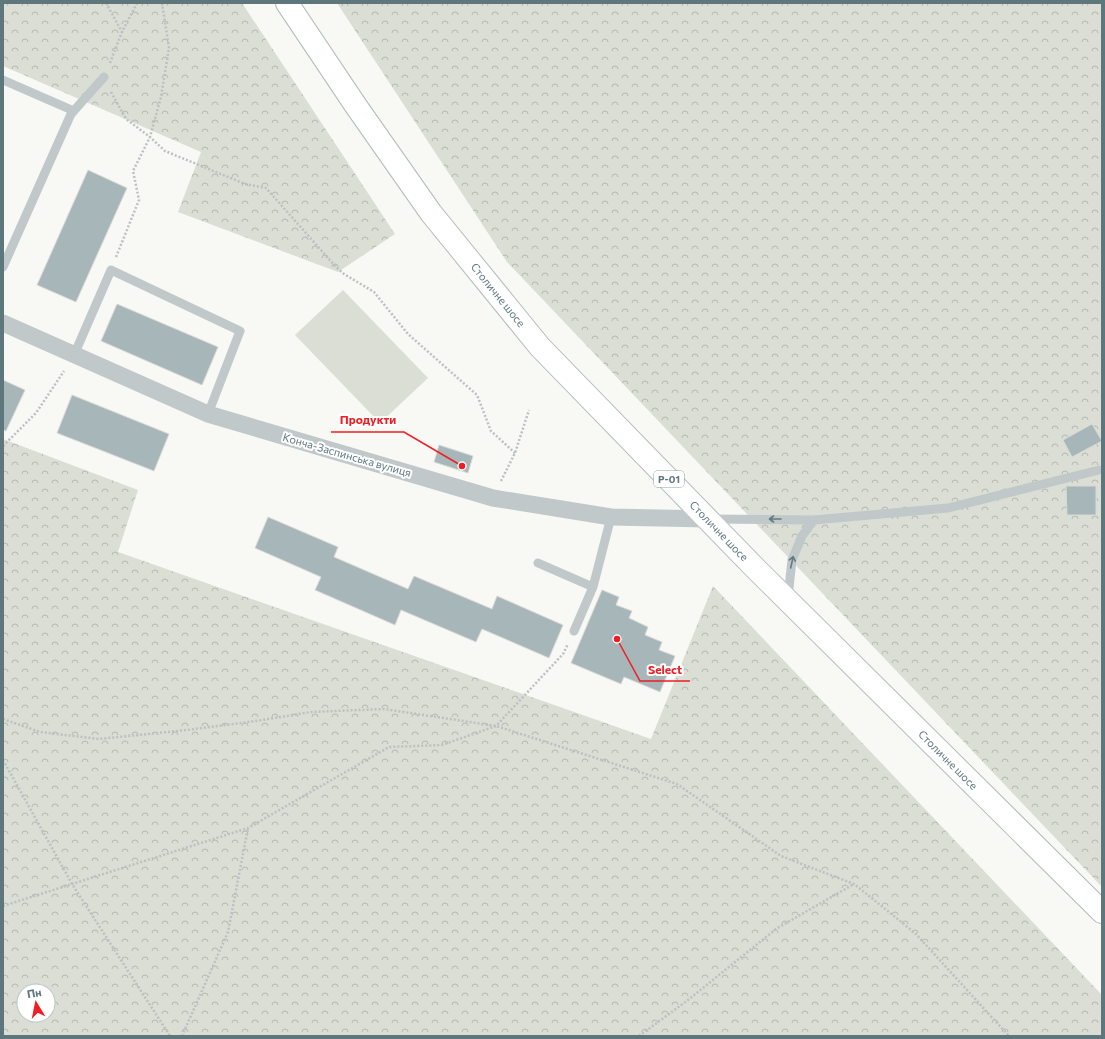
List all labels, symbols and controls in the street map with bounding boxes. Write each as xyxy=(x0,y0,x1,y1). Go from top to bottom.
street label: Столичне шосе xyxy=(469,260,528,329)
callout: Продукти xyxy=(331,408,404,432)
text: Продукти xyxy=(340,412,396,426)
street label: Конча-Заспинська вулиця xyxy=(281,430,413,479)
road number: Р-01 xyxy=(654,471,684,487)
street label: Столичне шосе xyxy=(687,498,751,564)
one-way arrow xyxy=(769,515,782,523)
one-way arrow xyxy=(789,556,797,569)
callout: Select xyxy=(640,657,690,681)
text: Select xyxy=(648,662,682,676)
street label: Столичне шосе xyxy=(916,727,981,792)
north arrow xyxy=(16,983,56,1023)
text: Пн xyxy=(26,985,42,1000)

